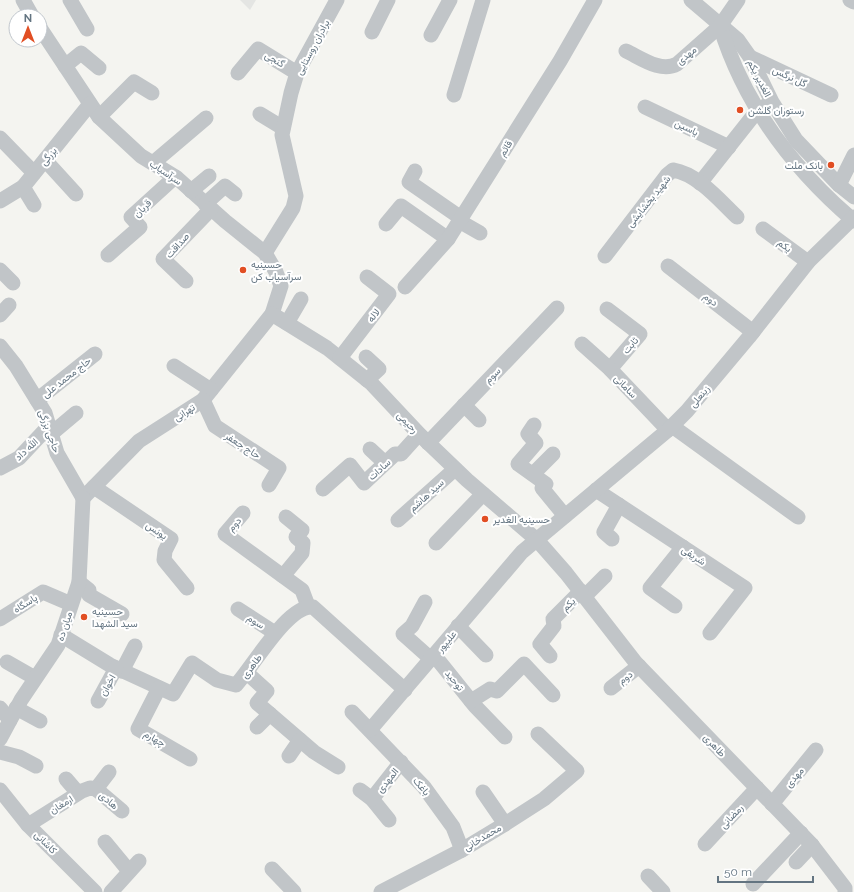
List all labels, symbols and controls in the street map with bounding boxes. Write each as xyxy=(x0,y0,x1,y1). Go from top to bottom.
north arrow xyxy=(8,8,48,48)
text: N xyxy=(24,12,32,25)
street label: برادران روستایی xyxy=(293,18,332,77)
street label: مهدی xyxy=(674,44,699,68)
street label: گنجی xyxy=(262,49,287,71)
street label: الغدیر یکم xyxy=(745,58,774,99)
street label: گل نرگس xyxy=(771,64,809,90)
marker: رستوران گلشن xyxy=(735,105,745,115)
place label: رستوران گلشن xyxy=(748,105,804,117)
street label: یاسین xyxy=(673,117,700,139)
street label: قائم xyxy=(496,138,516,159)
street label: بزرگی xyxy=(38,145,60,168)
street label: سرآسیاب xyxy=(147,158,184,188)
place label: بانک ملت xyxy=(785,160,823,172)
marker: بانک ملت xyxy=(826,160,836,170)
street label: شهید بخشایشی xyxy=(624,173,673,230)
street label: قربان xyxy=(131,197,155,220)
street label: صداقت xyxy=(163,231,191,260)
street label: یکم xyxy=(775,237,794,255)
place label: حسینیه سرآسیاب کن xyxy=(251,259,302,283)
marker: حسینیه سرآسیاب کن xyxy=(238,265,248,275)
street label: دوم xyxy=(701,290,720,309)
street label: لاله xyxy=(365,307,382,324)
street label: ثابت xyxy=(620,335,641,356)
street label: حاج محمد علی xyxy=(40,355,94,401)
street label: سوم xyxy=(482,365,503,386)
street label: سامانی xyxy=(611,373,639,401)
street label: زینعلی xyxy=(687,383,712,410)
street label: تهرانی xyxy=(172,402,197,424)
street label: حاجی بزرگی xyxy=(36,408,63,455)
street label: رحیمی xyxy=(394,409,420,436)
street label: حاج جعفر xyxy=(222,429,263,462)
street label: الله داد xyxy=(13,436,40,463)
street label: سادات xyxy=(366,456,393,482)
street label: سید هاشم xyxy=(407,477,447,515)
marker: حسینیه الغدیر xyxy=(480,514,490,524)
place label: حسینیه الغدیر xyxy=(492,514,550,526)
street label: دوم xyxy=(225,515,244,534)
street label: یونس xyxy=(143,519,170,543)
street label: شریفی xyxy=(679,544,708,568)
street label: پاسگاه xyxy=(11,592,40,617)
street label: یکم xyxy=(559,595,578,614)
place label: حسینیه سید الشهدا xyxy=(92,606,138,630)
street label: میان ده xyxy=(55,610,75,643)
marker: حسینیه سید الشهدا xyxy=(79,612,89,622)
street label: سوم xyxy=(245,612,266,632)
street label: علیپور xyxy=(434,628,460,656)
street label: طاهری xyxy=(239,652,265,681)
street label: توحید xyxy=(442,668,466,693)
street label: دوم xyxy=(616,668,635,687)
street label: اخوان xyxy=(97,673,119,698)
street label: چهارم xyxy=(141,728,168,751)
street label: طاهری xyxy=(701,732,728,760)
street label: مهدی xyxy=(783,765,807,790)
street label: المهدی xyxy=(374,766,401,795)
street label: باغک xyxy=(410,775,432,798)
street label: هادی xyxy=(96,789,120,812)
street label: ارمغان xyxy=(48,793,75,817)
street label: رمضانی xyxy=(718,802,746,831)
street label: محمدخانی xyxy=(461,822,504,854)
street label: کاشانی xyxy=(32,829,59,857)
scale bar xyxy=(718,858,813,884)
text: 50 m xyxy=(724,865,752,879)

